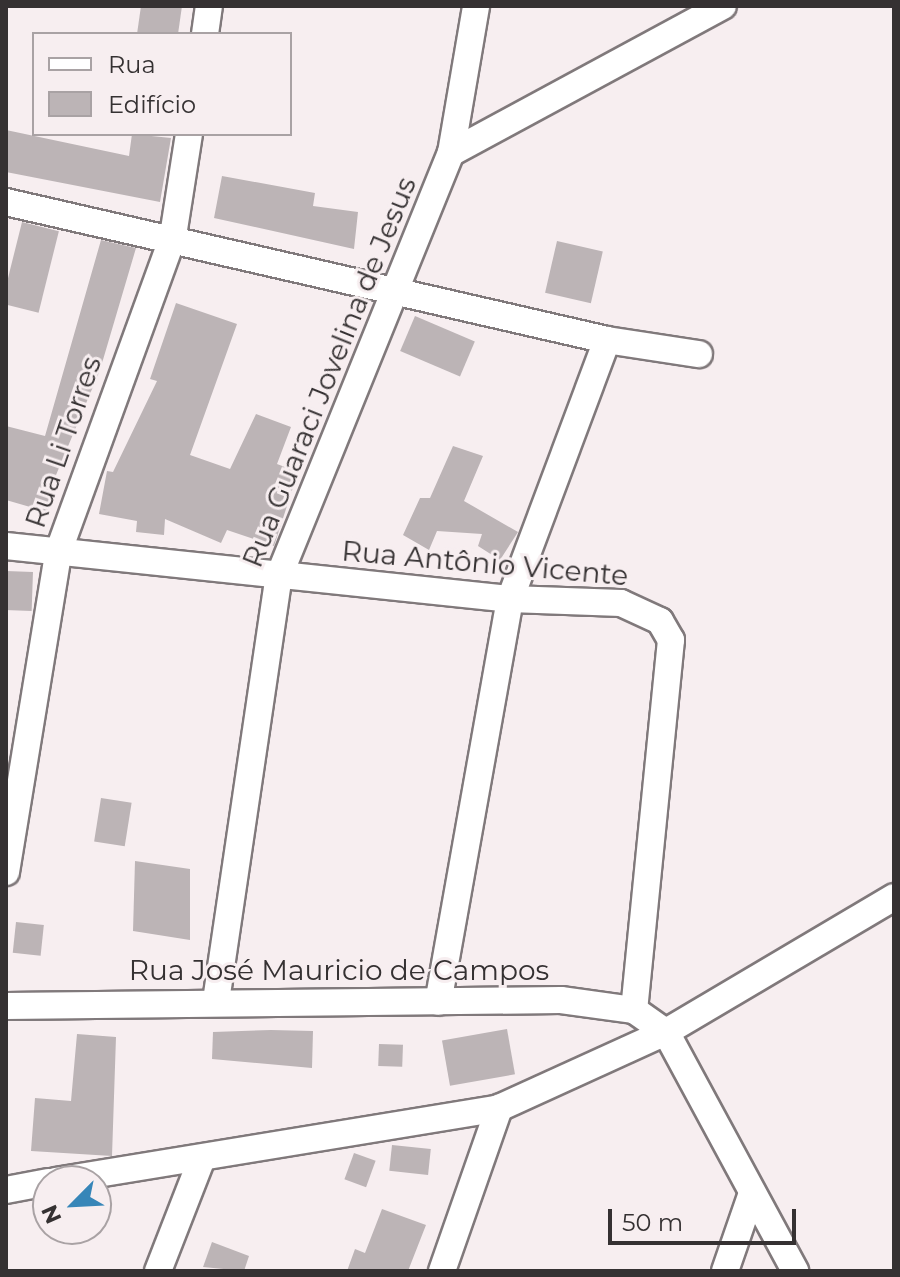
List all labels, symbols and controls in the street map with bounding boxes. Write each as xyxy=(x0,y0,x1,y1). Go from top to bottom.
legend xyxy=(32,32,292,136)
text: Rua xyxy=(108,50,156,79)
text: Edifício xyxy=(108,90,196,119)
street label: Rua Guaraci Jovelina de Jesus xyxy=(235,172,423,572)
street label: Rua Li Torres xyxy=(18,352,108,532)
street label: Rua Antônio Vicente xyxy=(340,534,630,592)
street label: Rua José Mauricio de Campos xyxy=(129,953,549,987)
north arrow xyxy=(32,1165,112,1245)
scale bar xyxy=(612,1193,800,1243)
text: N xyxy=(35,1201,67,1228)
text: 50 m xyxy=(622,1208,683,1237)

